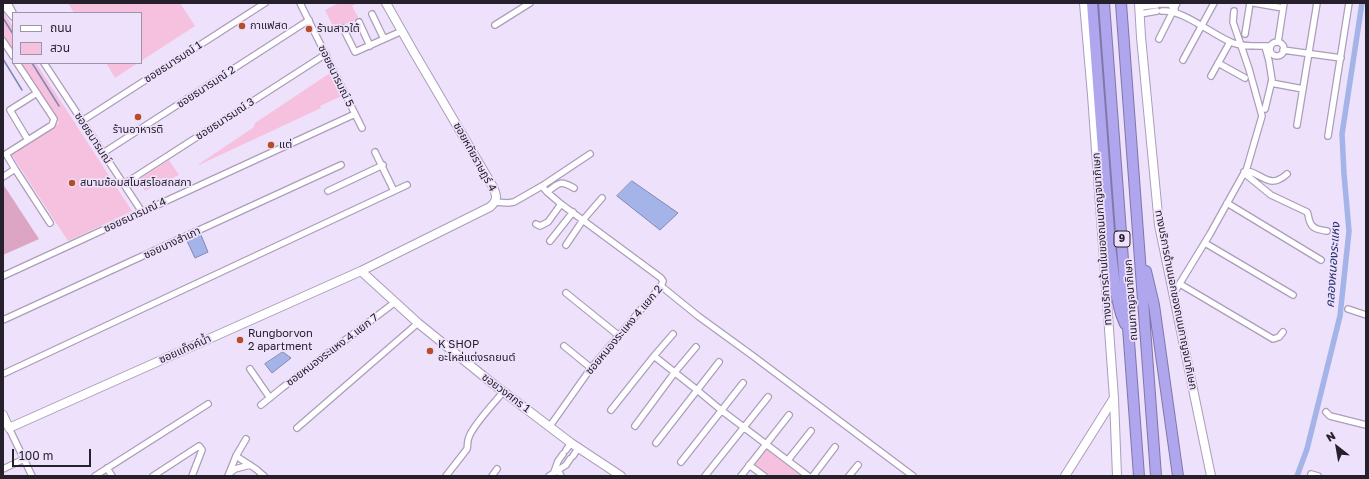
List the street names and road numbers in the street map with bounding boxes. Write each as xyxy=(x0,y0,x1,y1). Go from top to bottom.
street label: ซอยธนารมณ์ 1 xyxy=(142,38,204,86)
street label: ซอยธนารมณ์ 5 xyxy=(315,43,357,109)
street label: ซอยธนารมณ์ 2 xyxy=(174,63,238,111)
street label: ซอยธนารมณ์ 3 xyxy=(193,95,257,143)
street label: ซอยธนารมณ์ xyxy=(72,110,114,166)
street label: ซอยหทัยราษฎร์ 4 xyxy=(451,120,499,194)
street label: ทางบริการด้านในของถนนกาญจนาภิเษก xyxy=(1089,152,1115,326)
street label: ซอยธนารมณ์ 4 xyxy=(102,195,168,235)
street label: ทางบริการด้านนอกของถนนกาญจนาภิเษก xyxy=(1152,209,1200,391)
street label: ซอยนางสำเภา xyxy=(141,224,203,262)
road number: 9 xyxy=(1114,231,1130,247)
street label: ถนนกาญจนาภิเษก xyxy=(1122,259,1140,341)
street label: ซอยหนองระแหง 4 แยก 2 xyxy=(583,283,665,377)
street label: ซอยหนองระแหง 4 แยก 7 xyxy=(283,311,381,389)
street label: ซอยแท็งค์น้ำ xyxy=(157,332,213,366)
street label: ซอยวงศกร 1 xyxy=(479,371,533,415)

